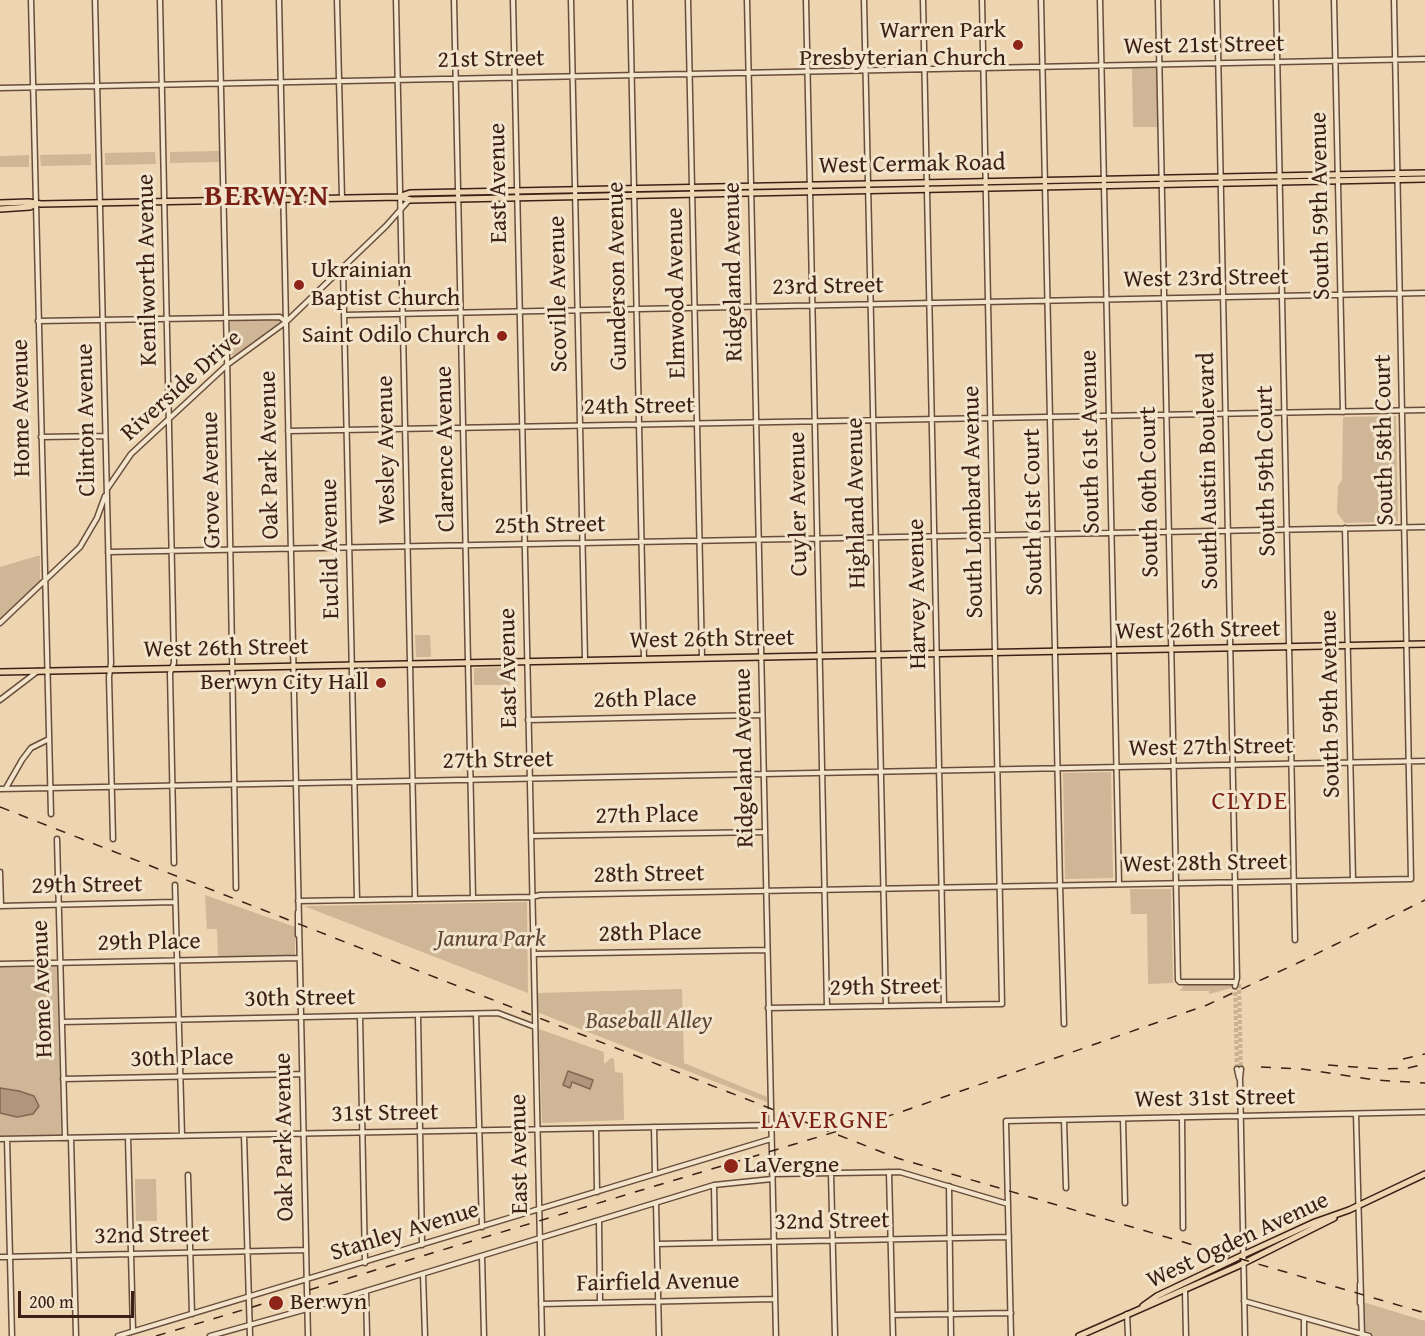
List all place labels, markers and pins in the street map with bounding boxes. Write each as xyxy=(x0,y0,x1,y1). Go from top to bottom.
place label: Warren Park Presbyterian Church xyxy=(799,17,1006,73)
marker: Warren Park Presbyterian Church xyxy=(1011,38,1025,52)
place label: Ukrainian Baptist Church xyxy=(311,257,460,313)
marker: Ukrainian Baptist Church xyxy=(292,278,306,292)
place label: Saint Odilo Church xyxy=(302,322,490,350)
marker: Saint Odilo Church xyxy=(495,329,509,343)
place label: Berwyn City Hall xyxy=(200,669,369,697)
marker: Berwyn City Hall xyxy=(374,676,388,690)
place label: LaVergne xyxy=(744,1152,839,1180)
marker: LaVergne xyxy=(722,1157,740,1175)
place label: Berwyn xyxy=(290,1289,367,1317)
marker: Berwyn xyxy=(267,1294,285,1312)

